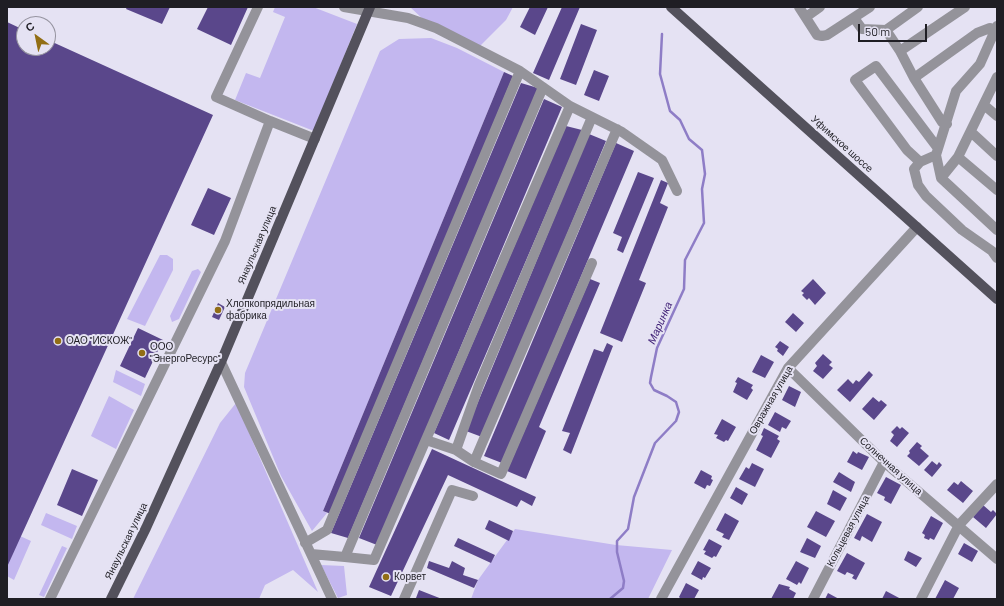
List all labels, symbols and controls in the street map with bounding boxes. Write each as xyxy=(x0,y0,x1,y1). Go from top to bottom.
north arrow xyxy=(16,16,56,56)
scale bar xyxy=(860,16,929,42)
text: С xyxy=(23,19,37,34)
text: 50 m xyxy=(865,24,890,38)
street label: Уфимское шоссе xyxy=(809,113,875,175)
street label: Янаульская улица xyxy=(235,204,279,286)
place label: Хлопкопрядильная фабрика xyxy=(226,298,315,322)
water label: Маринка xyxy=(645,300,675,346)
marker: Хлопкопрядильная фабрика xyxy=(213,305,223,315)
place label: ОАО "ИСКОЖ" xyxy=(66,335,132,347)
marker: ОАО "ИСКОЖ" xyxy=(53,336,63,346)
place label: ООО "ЭнергоРесурс" xyxy=(150,341,220,364)
marker: ООО "ЭнергоРесурс" xyxy=(137,348,147,358)
street label: Овражная улица xyxy=(747,364,795,436)
street label: Солнечная улица xyxy=(857,435,925,497)
street label: Кольцевая улица xyxy=(824,493,872,569)
street label: Янаульская улица xyxy=(102,501,150,581)
place label: Корвет xyxy=(394,571,426,583)
marker: Корвет xyxy=(381,572,391,582)

